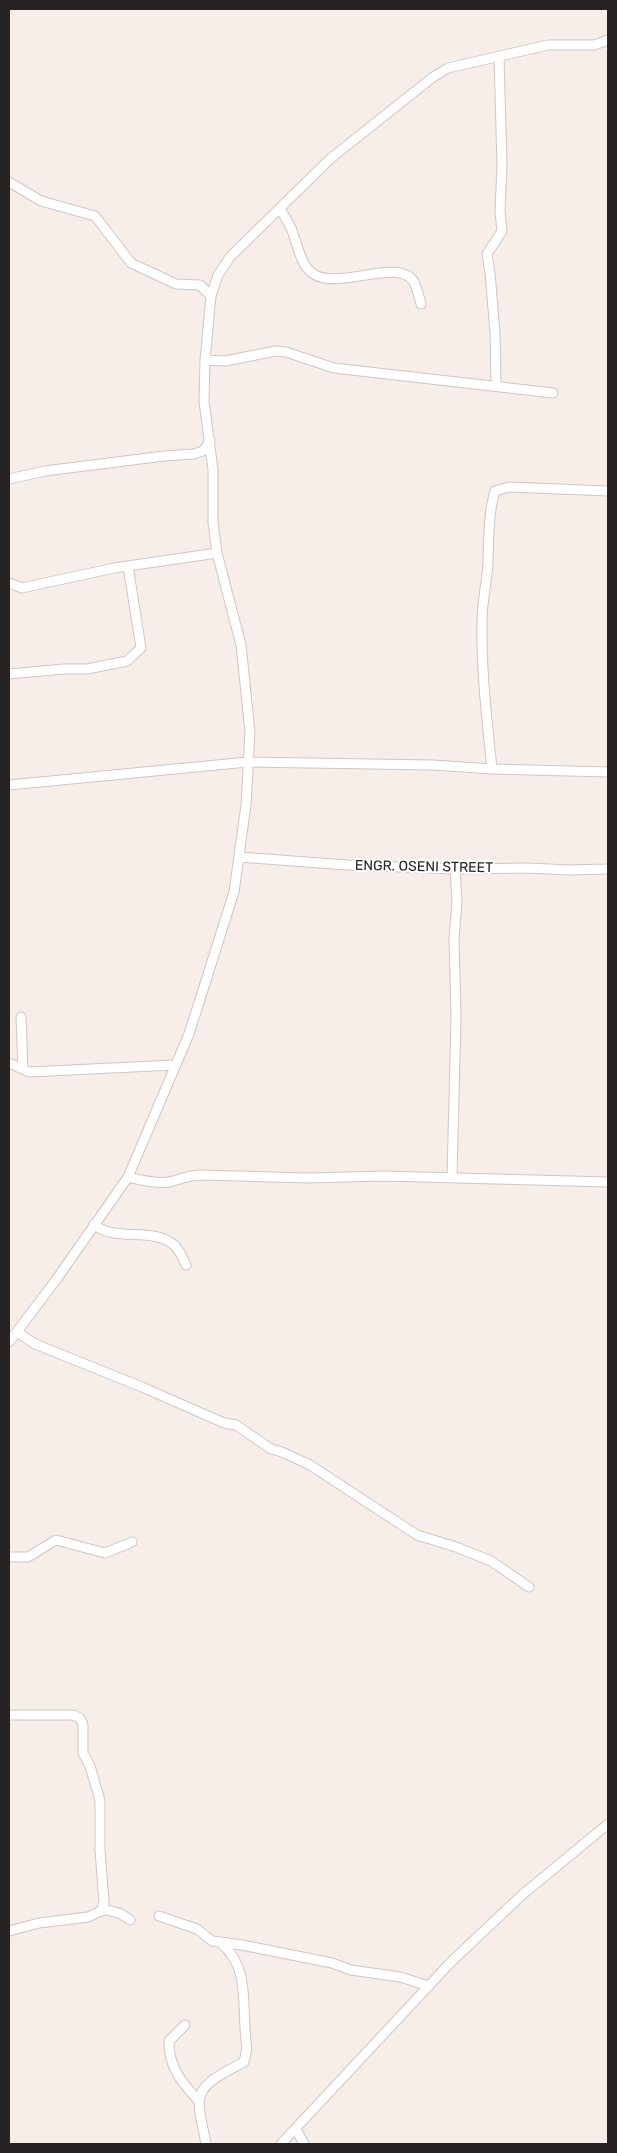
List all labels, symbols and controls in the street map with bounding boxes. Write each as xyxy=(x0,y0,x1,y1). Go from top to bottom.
street label: ENGR. OSENI STREET xyxy=(355,857,493,877)

